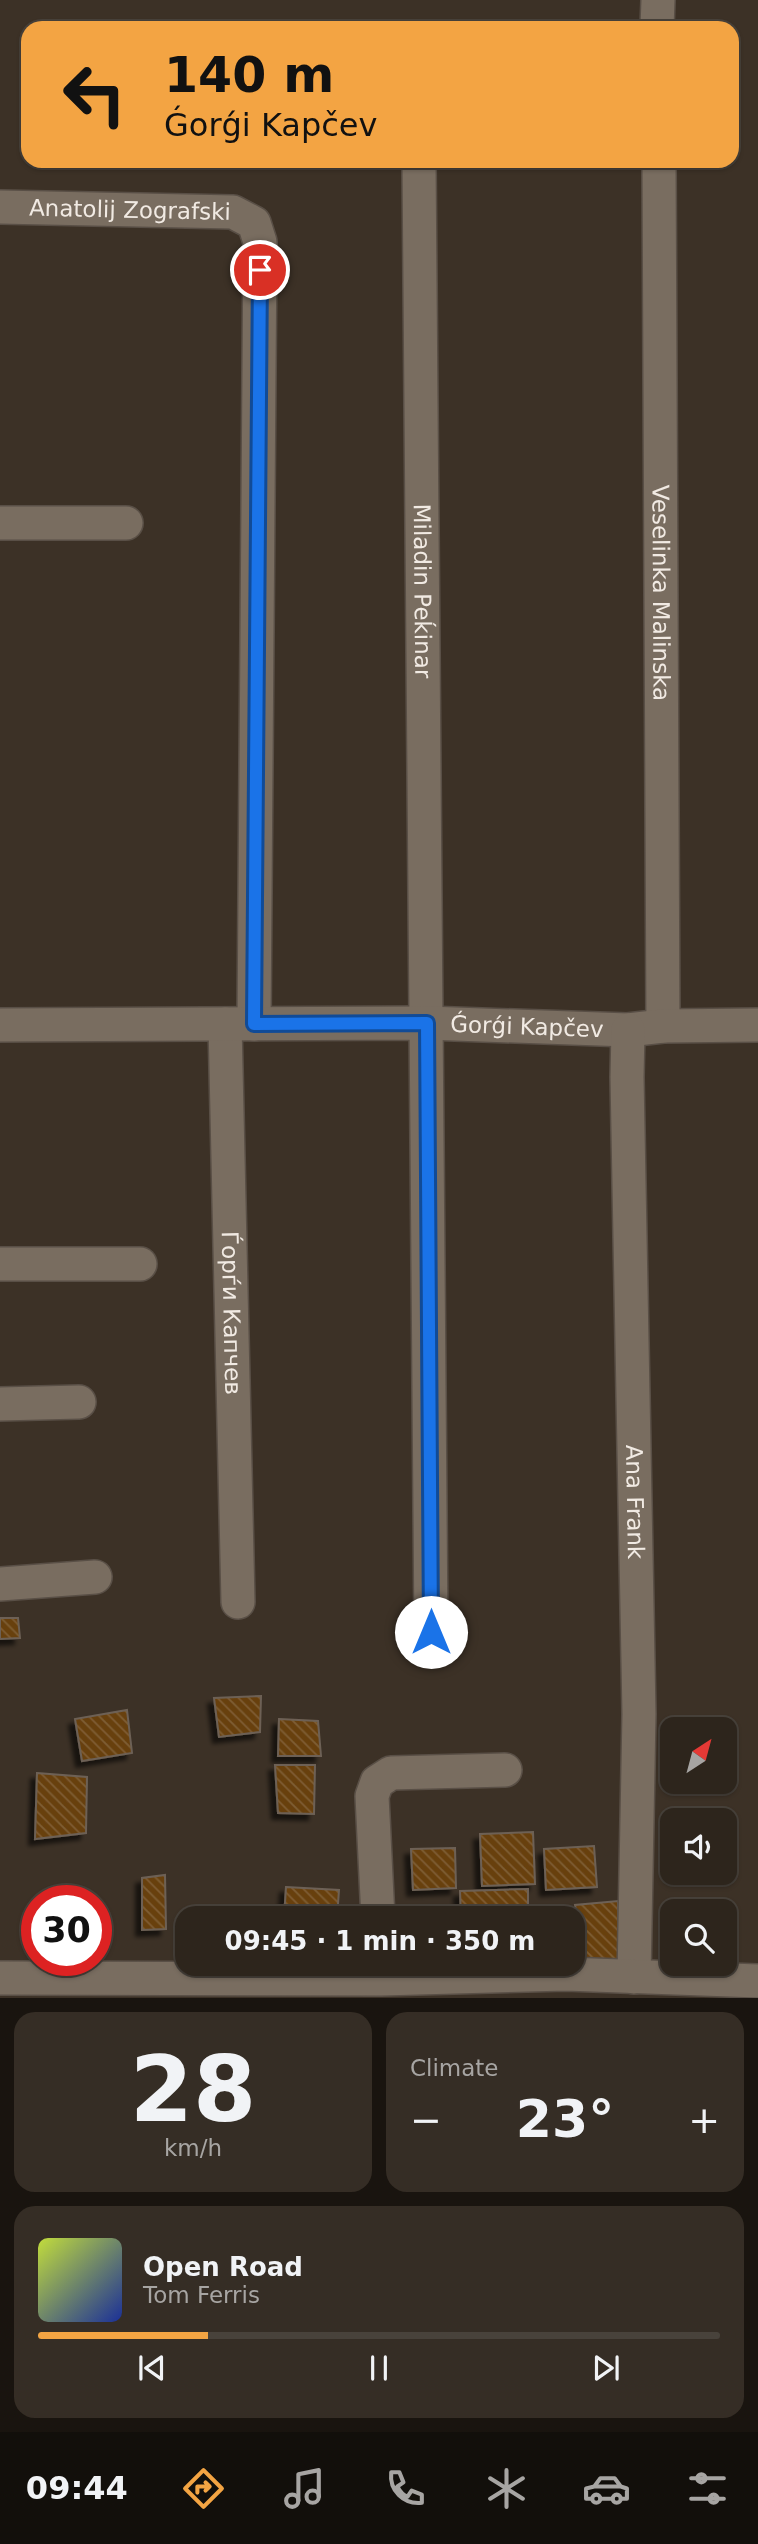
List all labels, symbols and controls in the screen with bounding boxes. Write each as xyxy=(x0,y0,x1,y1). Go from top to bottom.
text: 140 m xyxy=(164,47,334,104)
icon: left xyxy=(49,49,140,140)
text: Ǵorǵi Kapčev xyxy=(164,106,377,144)
street label: Anatolij Zografski xyxy=(29,195,231,225)
pin xyxy=(230,240,290,300)
icon: arrive xyxy=(241,251,279,289)
street label: Veselinka Malinska xyxy=(647,485,674,701)
street label: Miladin Peḱinar xyxy=(409,504,437,679)
street label: Ǵorǵi Kapčev xyxy=(450,1010,604,1042)
street label: Ѓорѓи Капчев xyxy=(217,1231,246,1395)
street label: Ana Frank xyxy=(621,1444,649,1560)
position arrow xyxy=(394,1595,468,1669)
north arrow xyxy=(660,1717,737,1794)
map controls xyxy=(660,1717,737,1976)
button: sound xyxy=(660,1808,737,1885)
speed limit sign: 30 xyxy=(21,1885,112,1976)
button: search xyxy=(660,1899,737,1976)
text: 09:45 · 1 min · 350 m xyxy=(225,1926,535,1956)
text: 28 xyxy=(130,2037,256,2142)
text: Climate xyxy=(410,2055,499,2081)
text: 23° xyxy=(516,2089,614,2149)
text: − xyxy=(410,2098,442,2142)
text: + xyxy=(688,2098,720,2142)
text: km/h xyxy=(164,2135,222,2161)
text: Open Road xyxy=(143,2252,303,2282)
text: Tom Ferris xyxy=(143,2282,260,2308)
icon: previous xyxy=(133,2349,171,2387)
icon: pause xyxy=(360,2349,398,2387)
icon: next xyxy=(587,2349,625,2387)
icon: directions xyxy=(179,2464,228,2513)
icon: music xyxy=(280,2464,329,2513)
icon: phone xyxy=(381,2464,430,2513)
icon: climate xyxy=(482,2464,531,2513)
icon: car xyxy=(582,2464,631,2513)
icon: filters xyxy=(683,2464,732,2513)
text: 09:44 xyxy=(26,2469,128,2507)

